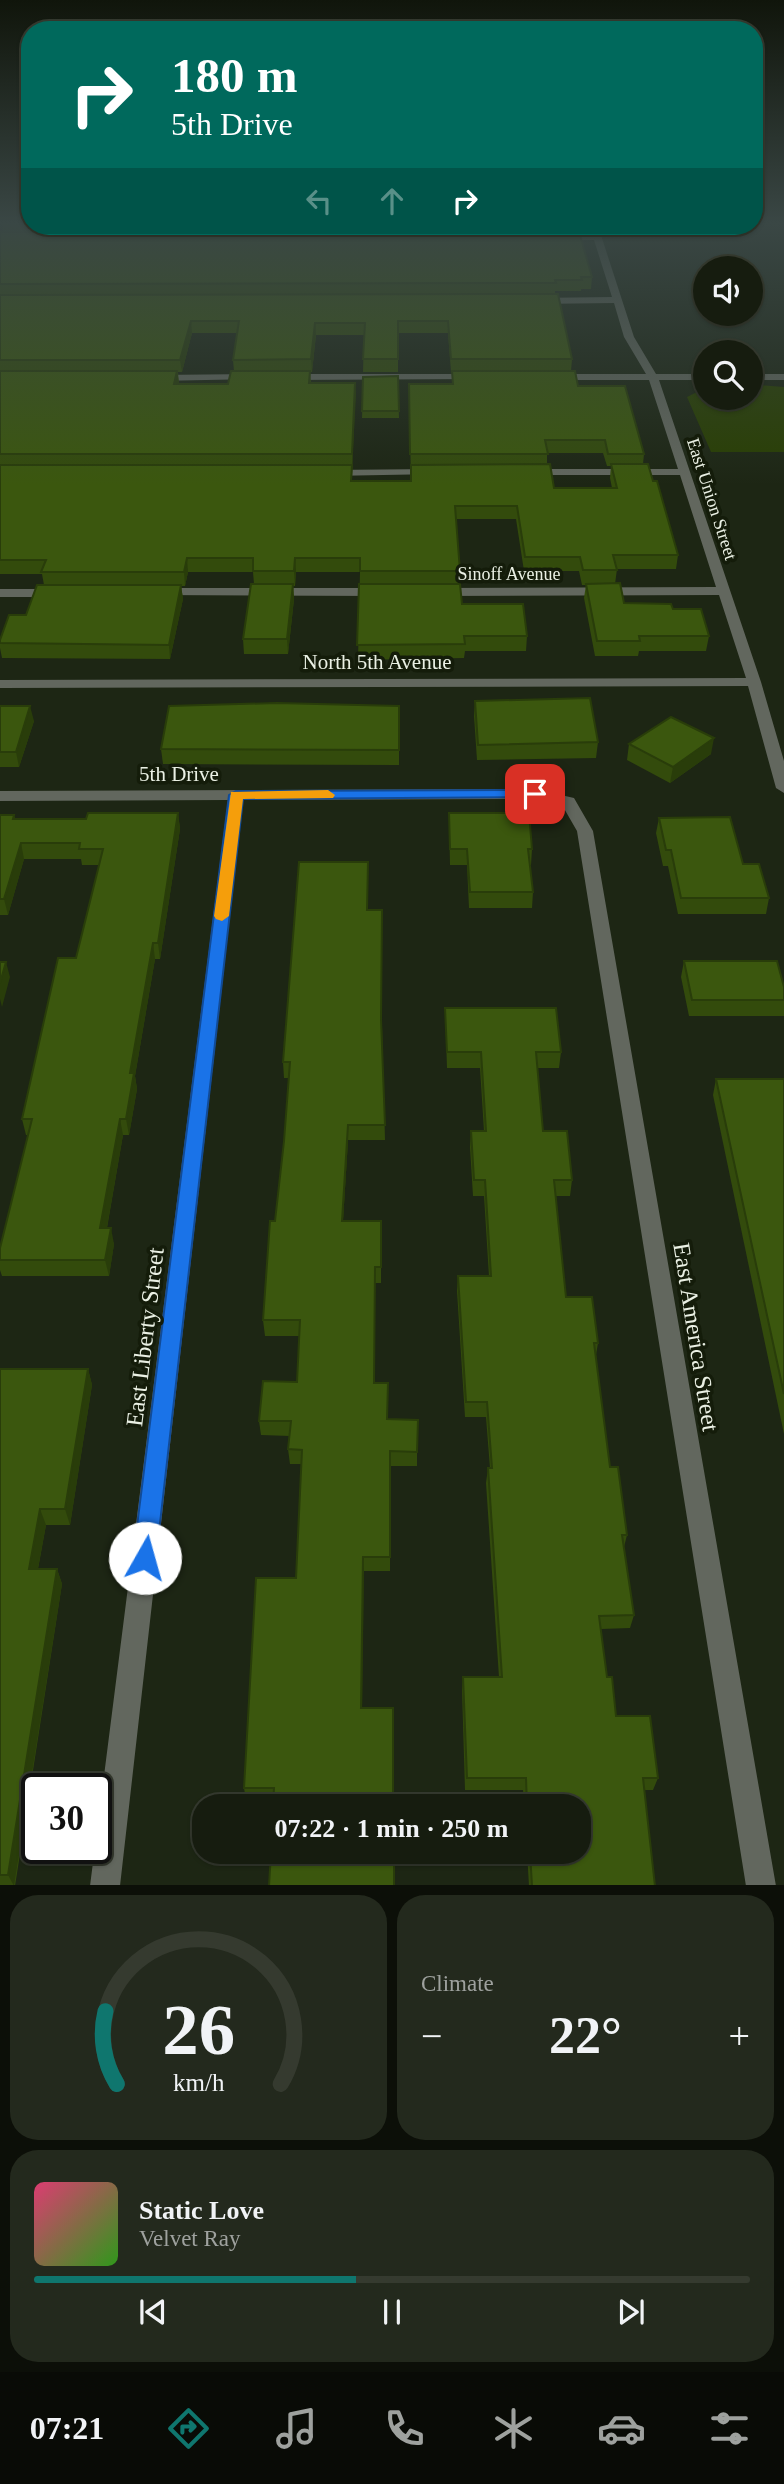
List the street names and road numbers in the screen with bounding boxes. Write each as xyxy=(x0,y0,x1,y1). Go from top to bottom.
street label: East Union Street xyxy=(683,436,741,562)
street label: Sinoff Avenue xyxy=(458,564,560,584)
street label: North 5th Avenue xyxy=(303,650,451,674)
street label: 5th Drive xyxy=(139,762,219,786)
street label: East America Street xyxy=(668,1241,724,1433)
street label: East Liberty Street xyxy=(121,1246,169,1428)

